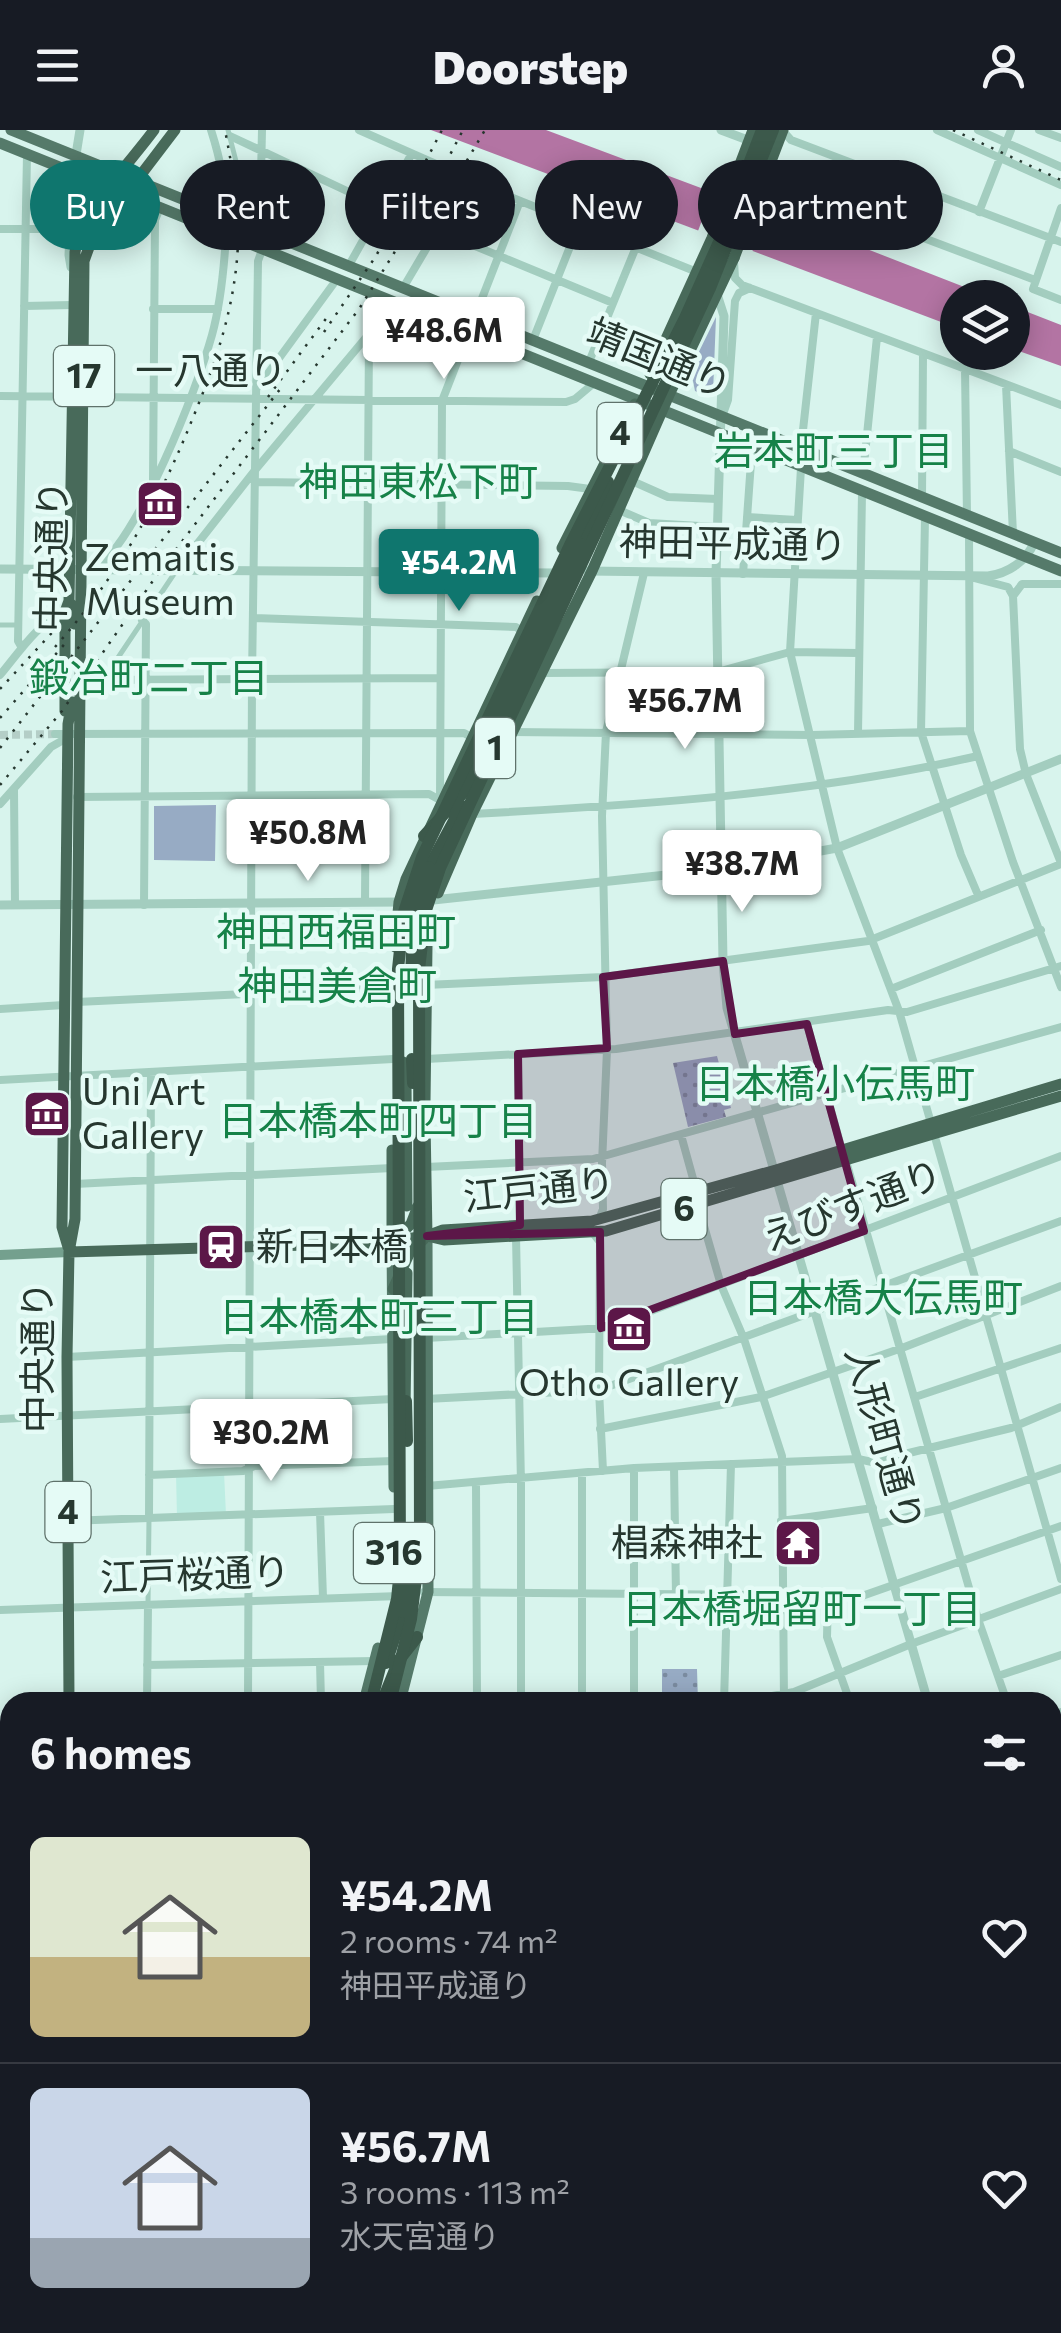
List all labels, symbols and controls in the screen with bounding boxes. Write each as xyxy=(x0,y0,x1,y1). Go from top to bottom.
icon: menu xyxy=(30,38,85,93)
text: Doorstep xyxy=(433,38,628,93)
icon: person xyxy=(976,38,1031,93)
chip: Buy xyxy=(30,160,160,250)
chip: Rent xyxy=(180,160,325,250)
chip: Filters xyxy=(345,160,515,250)
chip: New xyxy=(535,160,678,250)
chip: Apartment xyxy=(698,160,943,250)
map controls xyxy=(940,280,1030,370)
button: layers xyxy=(940,280,1030,370)
pin: ¥48.6M xyxy=(363,297,525,382)
street label: 靖国通り xyxy=(581,306,739,407)
text: ¥48.6M xyxy=(385,309,503,349)
street label: 一八通り xyxy=(135,345,287,392)
road number: 17 xyxy=(54,346,114,406)
road number: 4 xyxy=(598,403,642,463)
district label: 岩本町三丁目 xyxy=(714,424,954,473)
district label: 神田東松下町 xyxy=(298,455,538,504)
museum icon: Zemaitis Museum xyxy=(134,478,186,530)
street label: 中央通り xyxy=(25,480,74,632)
street label: 神田平成通り xyxy=(619,516,847,567)
pin: ¥54.2M xyxy=(378,529,540,614)
place label: Zemaitis Museum xyxy=(85,532,236,623)
text: ¥54.2M xyxy=(401,541,517,581)
district label: 鍛冶町二丁目 xyxy=(29,651,269,700)
pin: ¥56.7M xyxy=(604,667,766,752)
text: ¥56.7M xyxy=(627,679,743,719)
road number: 1 xyxy=(475,718,515,778)
pin: ¥50.8M xyxy=(227,799,389,884)
text: ¥50.8M xyxy=(249,811,367,851)
pin: ¥38.7M xyxy=(661,830,823,915)
text: ¥38.7M xyxy=(684,842,800,882)
district label: 神田西福田町 xyxy=(216,905,456,954)
district label: 神田美倉町 xyxy=(237,959,437,1008)
district label: 日本橋小伝馬町 xyxy=(695,1057,975,1106)
place label: Uni Art Gallery xyxy=(82,1066,206,1157)
museum icon: Uni Art Gallery xyxy=(21,1088,73,1140)
district label: 日本橋本町四丁目 xyxy=(218,1094,538,1143)
street label: えびす通り xyxy=(754,1148,948,1260)
street label: 江戸通り xyxy=(461,1156,617,1219)
road number: 6 xyxy=(662,1179,706,1239)
station icon: 新日本橋 xyxy=(195,1221,247,1273)
place label: 新日本橋 xyxy=(256,1221,408,1268)
district label: 日本橋大伝馬町 xyxy=(743,1271,1023,1320)
street label: 中央通り xyxy=(12,1281,59,1433)
district label: 日本橋本町三丁目 xyxy=(219,1290,539,1339)
museum icon: Otho Gallery xyxy=(603,1303,655,1355)
street label: 人形町通り xyxy=(838,1341,935,1536)
place label: Otho Gallery xyxy=(519,1357,739,1404)
pin: ¥30.2M xyxy=(190,1399,352,1484)
text: ¥30.2M xyxy=(212,1411,330,1451)
road number: 4 xyxy=(46,1482,90,1542)
place label: 椙森神社 xyxy=(611,1517,763,1564)
temple icon: 椙森神社 xyxy=(772,1517,824,1569)
road number: 316 xyxy=(354,1523,434,1583)
street label: 江戸桜通り xyxy=(99,1546,291,1599)
district label: 日本橋堀留町一丁目 xyxy=(622,1582,982,1631)
icon: filters xyxy=(977,1725,1032,1780)
text: 6 homes xyxy=(30,1726,192,1778)
text: ¥54.2M xyxy=(340,1868,493,1920)
icon: home xyxy=(110,1877,230,1997)
icon: heart xyxy=(977,1910,1032,1965)
text: 2 rooms · 74 m² xyxy=(340,1920,558,1960)
text: 神田平成通り xyxy=(340,1964,532,2004)
text: ¥56.7M xyxy=(340,2119,491,2171)
icon: home xyxy=(110,2128,230,2248)
icon: heart xyxy=(977,2161,1032,2216)
text: 3 rooms · 113 m² xyxy=(340,2171,570,2211)
text: 水天宮通り xyxy=(340,2215,500,2255)

